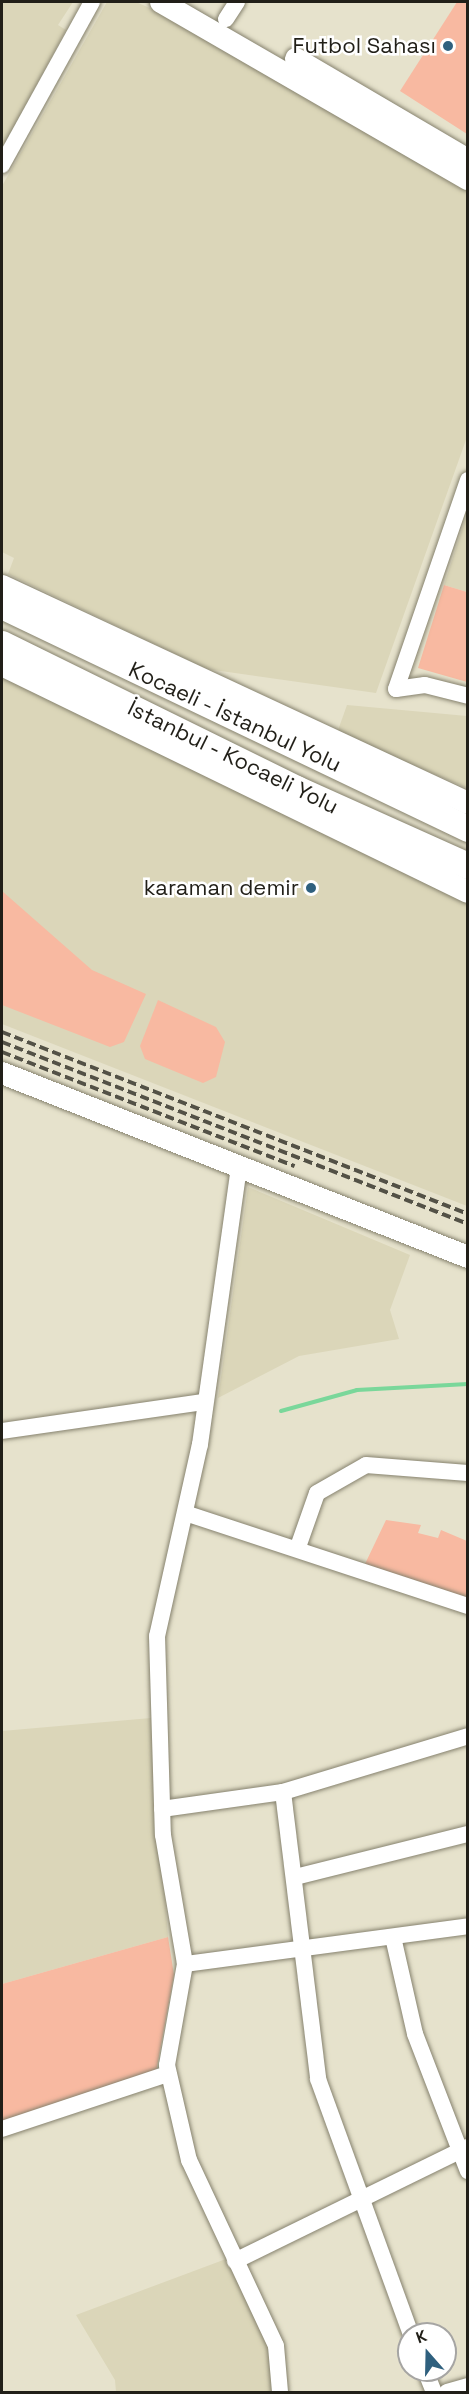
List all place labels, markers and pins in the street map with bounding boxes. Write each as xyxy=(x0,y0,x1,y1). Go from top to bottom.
place label: Futbol Sahası xyxy=(293,33,436,59)
marker: Futbol Sahası xyxy=(441,39,455,53)
place label: karaman demir xyxy=(144,875,299,901)
marker: karaman demir xyxy=(304,881,318,895)

